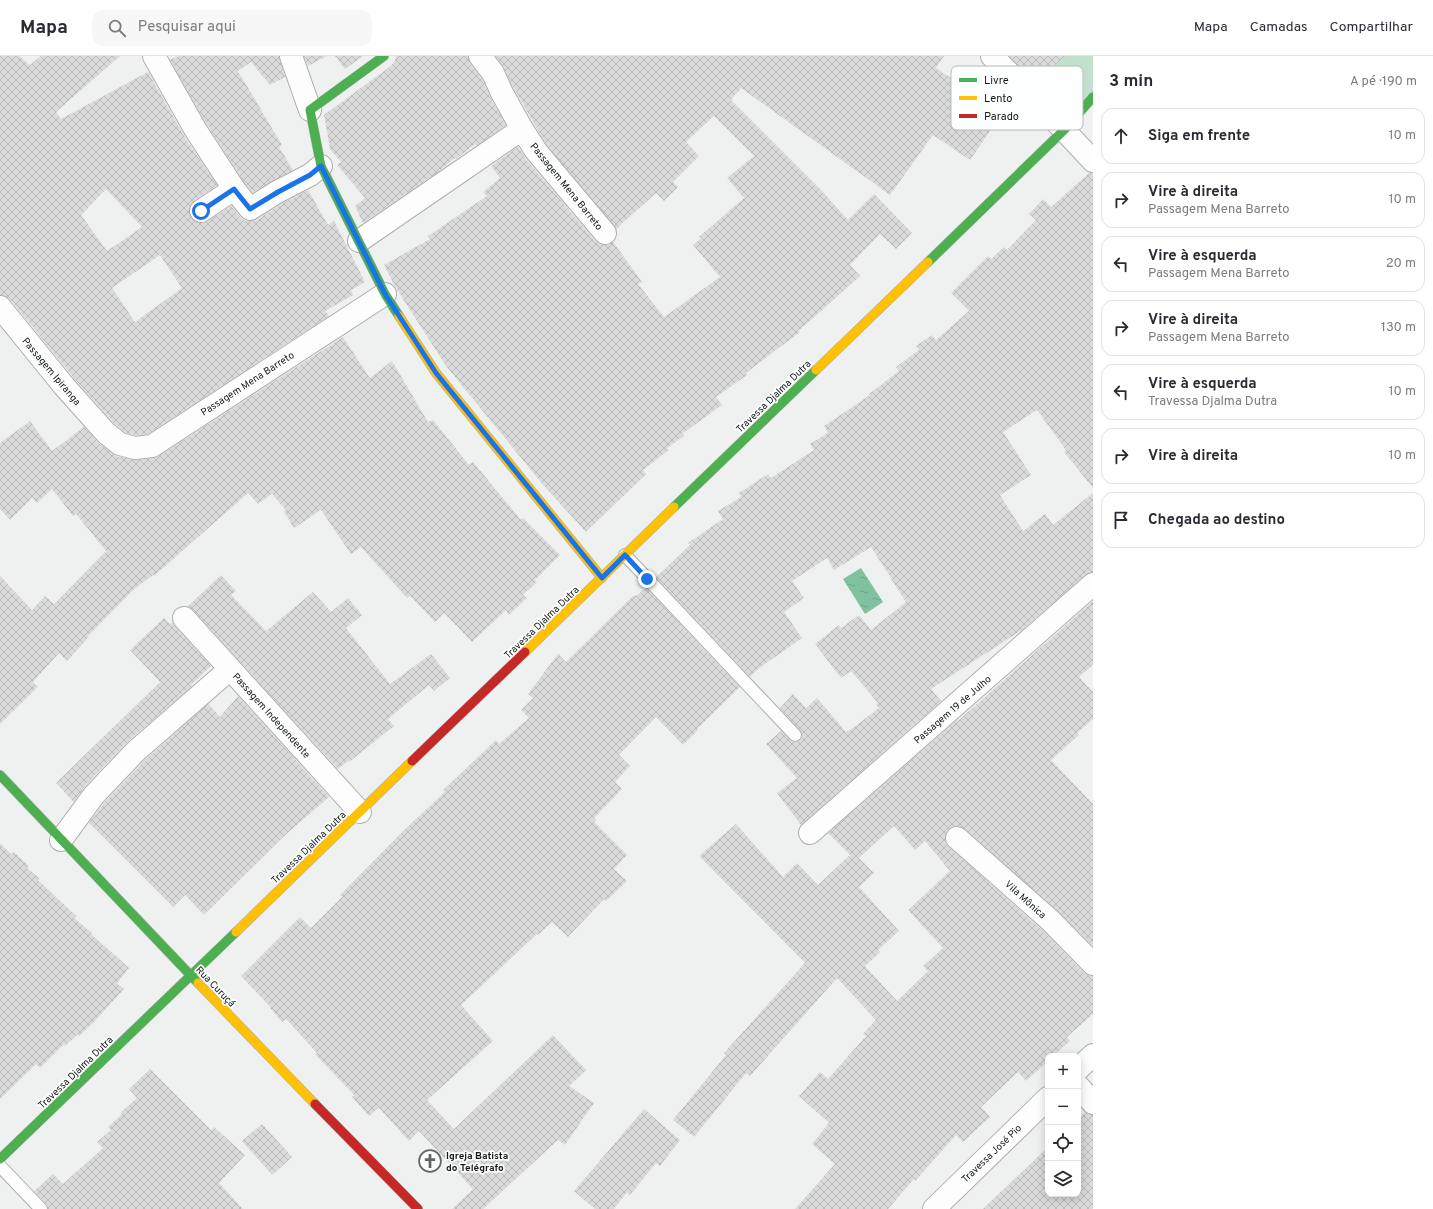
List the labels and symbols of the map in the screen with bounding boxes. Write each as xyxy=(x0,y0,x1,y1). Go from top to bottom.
legend xyxy=(951,66,1083,130)
text: Livre xyxy=(984,74,1009,88)
text: Lento xyxy=(984,92,1012,106)
text: Parado xyxy=(984,110,1019,124)
street label: Passagem Mena Barreto xyxy=(527,141,605,234)
route start xyxy=(192,202,210,220)
street label: Passagem Ipiranga xyxy=(19,335,83,409)
street label: Passagem Mena Barreto xyxy=(199,349,297,419)
street label: Travessa Djalma Dutra xyxy=(734,358,814,436)
route end xyxy=(638,570,656,588)
street label: Travessa Djalma Dutra xyxy=(502,584,582,662)
street label: Passagem Independente xyxy=(229,671,313,761)
street label: Passagem 19 de Julho xyxy=(912,673,995,747)
street label: Travessa Djalma Dutra xyxy=(269,809,349,887)
street label: Vila Mônica xyxy=(1002,878,1048,922)
street label: Rua Curuçá xyxy=(192,964,238,1010)
street label: Travessa Djalma Dutra xyxy=(36,1034,116,1112)
street label: Travessa José Pio xyxy=(959,1122,1025,1186)
church icon: Igreja Batista do Telégrafo xyxy=(417,1148,443,1174)
place label: Igreja Batista do Telégrafo xyxy=(446,1150,508,1175)

